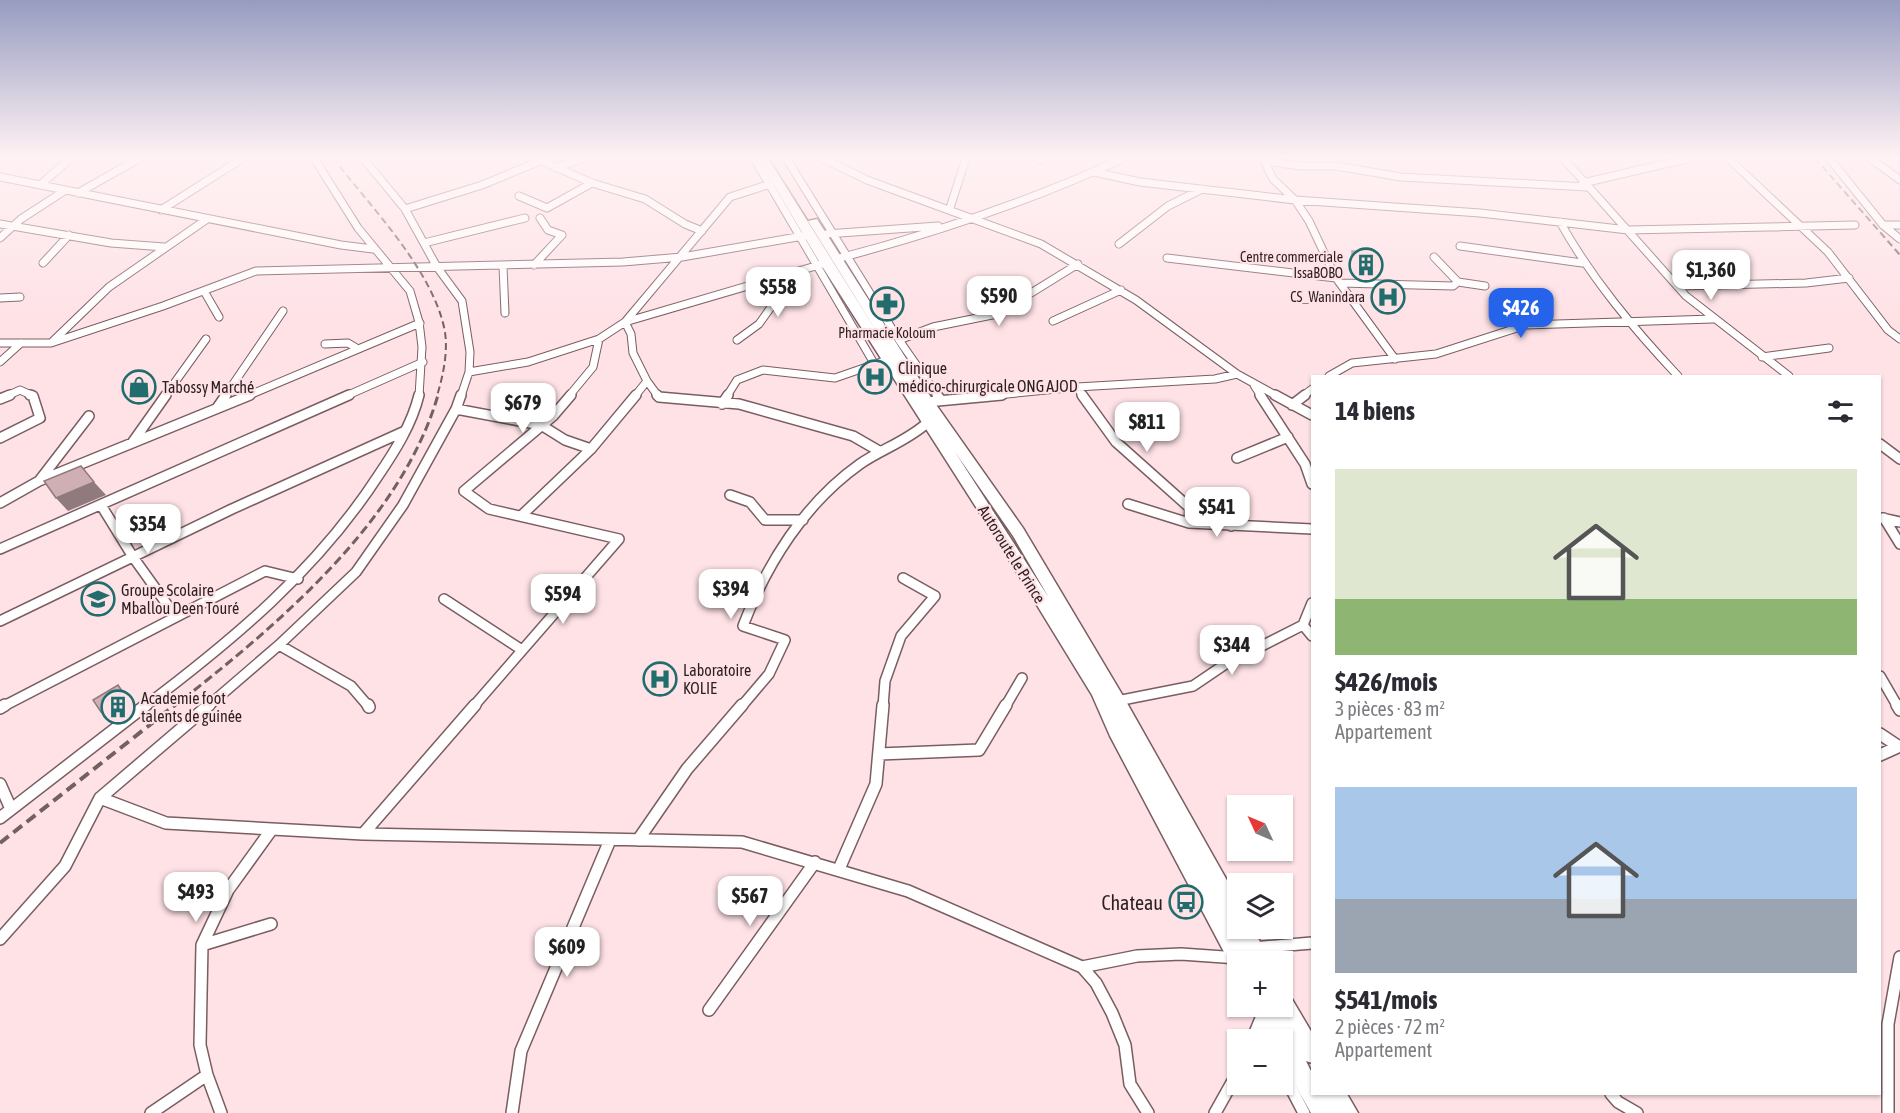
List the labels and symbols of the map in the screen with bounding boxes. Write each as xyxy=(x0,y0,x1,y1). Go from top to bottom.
building icon: Centre commerciale IssaBOBO xyxy=(1348,247,1384,283)
place label: Centre commerciale IssaBOBO xyxy=(1240,249,1343,281)
pin: $1,360 xyxy=(1662,250,1760,301)
pin: $558 xyxy=(742,267,814,318)
pin: $590 xyxy=(963,276,1035,327)
hospital icon: CS_Wanindara xyxy=(1370,279,1406,315)
pharmacy icon: Pharmacie Koloum xyxy=(869,286,905,322)
pin: $426 xyxy=(1485,288,1557,339)
place label: CS_Wanindara xyxy=(1290,289,1365,305)
place label: Pharmacie Koloum xyxy=(838,325,936,341)
hospital icon: Clinique médico-chirurgicale ONG AJOD xyxy=(857,359,893,395)
place label: Clinique médico-chirurgicale ONG AJOD xyxy=(898,359,1078,396)
shop icon: Tabossy Marché xyxy=(121,369,157,405)
place label: Tabossy Marché xyxy=(162,378,254,397)
pin: $679 xyxy=(487,383,559,434)
pin: $811 xyxy=(1111,402,1183,453)
pin: $541 xyxy=(1181,487,1253,538)
street label: Autoroute le Prince xyxy=(975,502,1049,606)
pin: $354 xyxy=(112,504,184,555)
pin: $394 xyxy=(695,569,767,620)
pin: $594 xyxy=(527,574,599,625)
school or university icon: Groupe Scolaire Mballou Deen Touré xyxy=(80,581,116,617)
place label: Groupe Scolaire Mballou Deen Touré xyxy=(121,581,239,617)
pin: $344 xyxy=(1196,625,1268,676)
hospital icon: Laboratoire KOLIE xyxy=(642,661,678,697)
place label: Laboratoire KOLIE xyxy=(683,661,751,697)
building icon: Academie foot talents de guinée xyxy=(100,689,136,725)
place label: Academie foot talents de guinée xyxy=(141,689,242,726)
north arrow xyxy=(1227,795,1293,861)
pin: $493 xyxy=(160,872,232,923)
pin: $567 xyxy=(714,876,786,927)
bus stop icon: Chateau xyxy=(1168,884,1204,920)
place label: Chateau xyxy=(1101,891,1163,914)
pin: $609 xyxy=(531,927,603,978)

